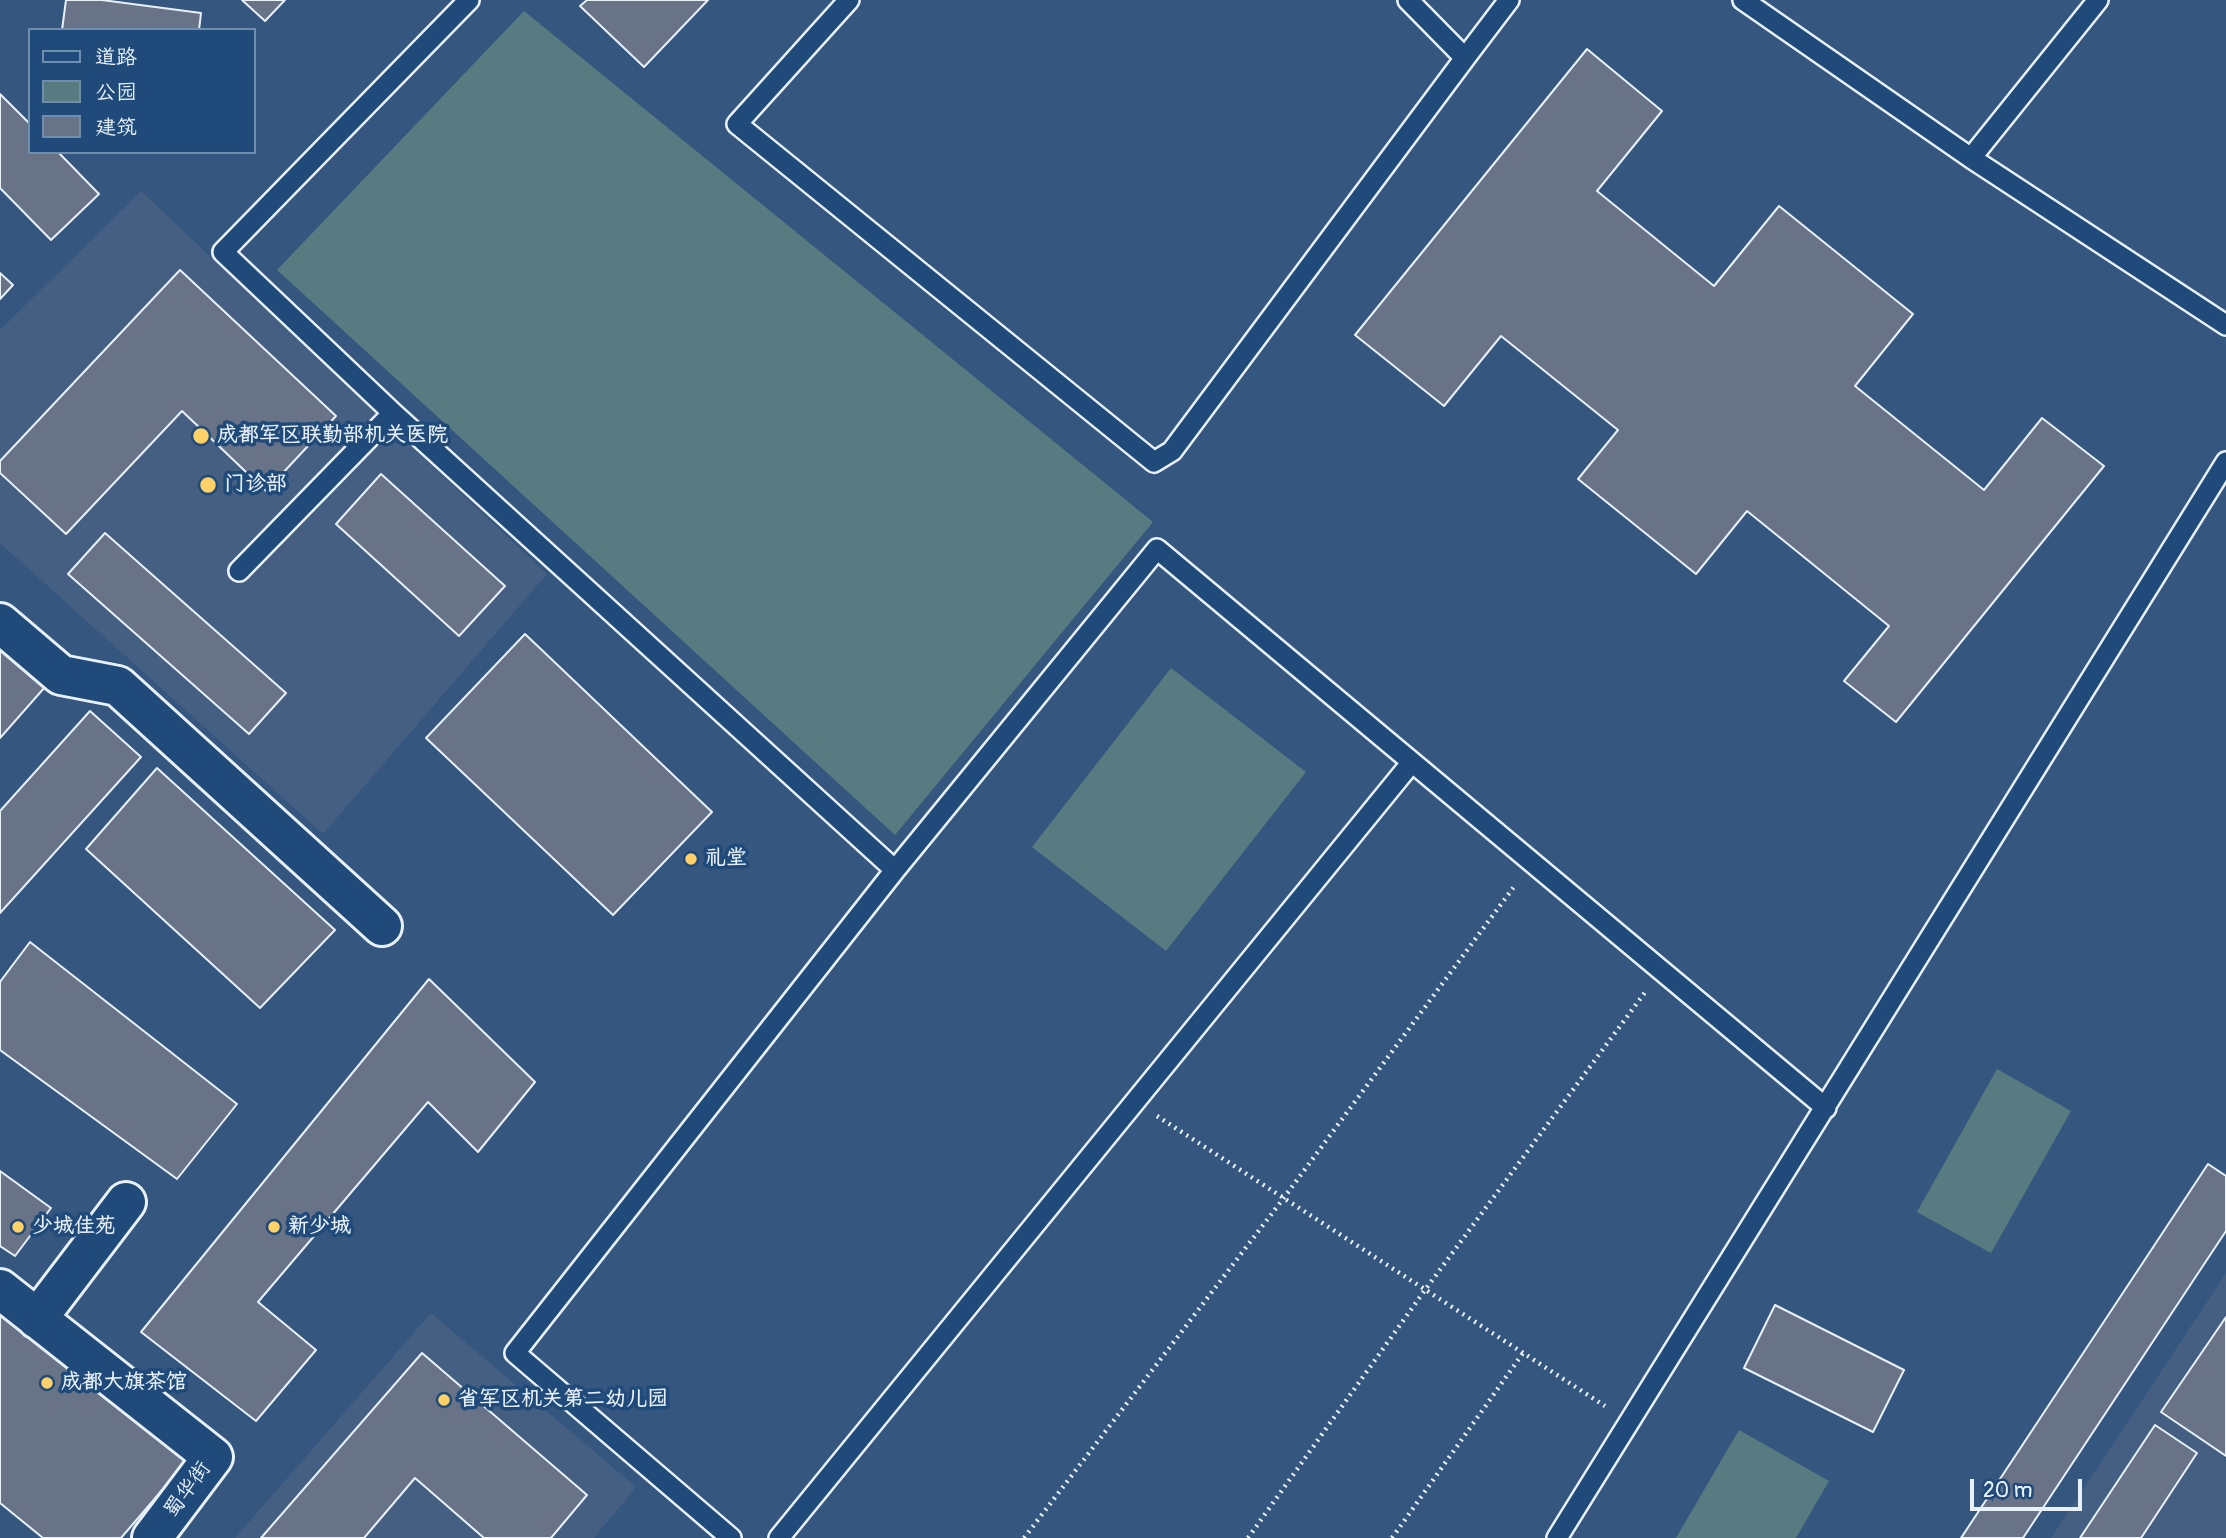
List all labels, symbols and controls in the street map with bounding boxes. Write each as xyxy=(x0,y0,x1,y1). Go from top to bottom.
legend xyxy=(28,28,256,154)
text: 道路 xyxy=(95,44,137,71)
text: 公园 xyxy=(95,79,137,106)
text: 建筑 xyxy=(95,114,137,141)
place label: 成都军区联勤部机关医院 xyxy=(217,423,448,449)
marker: 成都军区联勤部机关医院 xyxy=(191,426,211,446)
place label: 门诊部 xyxy=(224,472,287,498)
marker: 门诊部 xyxy=(198,475,218,495)
place label: 礼堂 xyxy=(705,846,747,872)
marker: 礼堂 xyxy=(683,851,699,867)
place label: 少城佳苑 xyxy=(32,1214,116,1240)
place label: 新少城 xyxy=(288,1214,351,1240)
marker: 少城佳苑 xyxy=(10,1219,26,1235)
marker: 新少城 xyxy=(266,1219,282,1235)
place label: 成都大旗茶馆 xyxy=(61,1370,187,1396)
marker: 成都大旗茶馆 xyxy=(39,1375,55,1391)
place label: 省军区机关第二幼儿园 xyxy=(458,1387,668,1413)
marker: 省军区机关第二幼儿园 xyxy=(436,1392,452,1408)
street label: 蜀华街 xyxy=(159,1457,217,1523)
scale bar xyxy=(1974,1464,2086,1508)
text: 20 m xyxy=(1983,1477,2032,1504)

